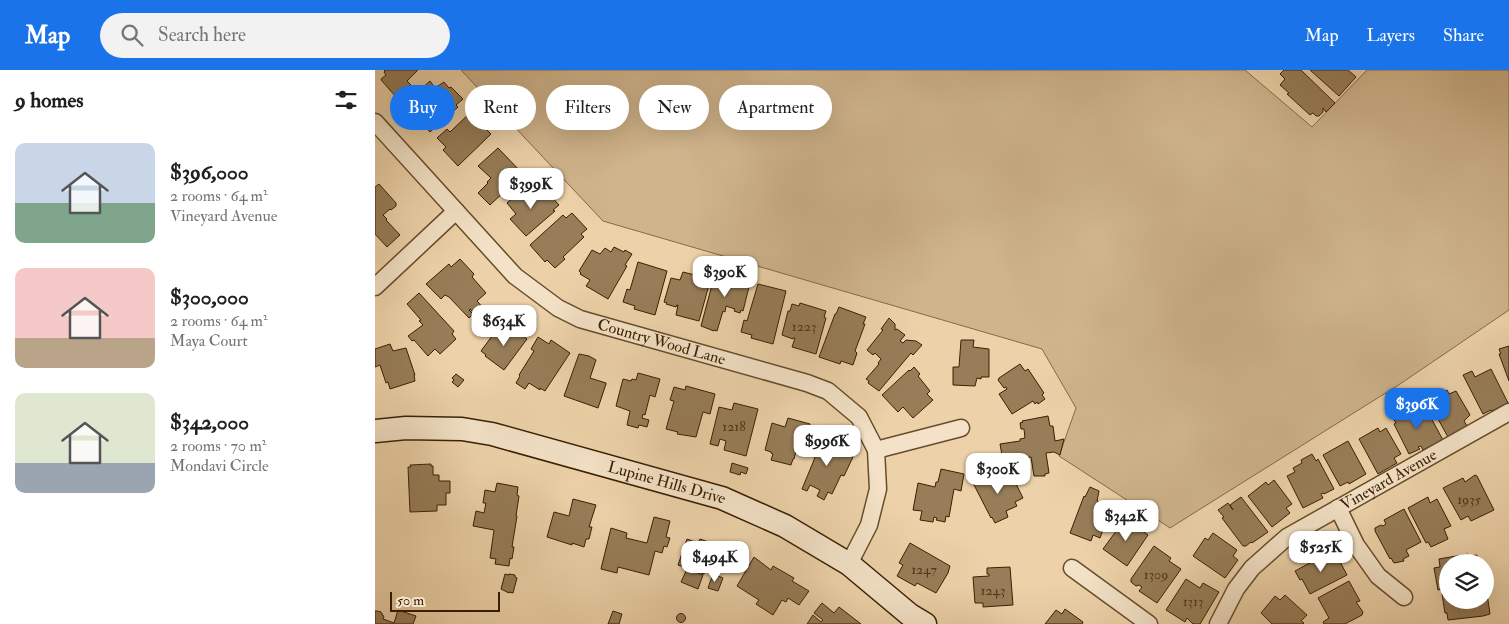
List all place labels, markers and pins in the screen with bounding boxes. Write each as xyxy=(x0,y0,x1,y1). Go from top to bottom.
pin: $399K xyxy=(496,168,566,210)
pin: $390K xyxy=(690,256,760,298)
pin: $634K xyxy=(469,304,539,347)
pin: $396K xyxy=(1382,388,1452,430)
pin: $996K xyxy=(792,424,862,467)
pin: $300K xyxy=(963,452,1033,495)
pin: $342K xyxy=(1091,500,1161,542)
pin: $525K xyxy=(1286,530,1356,573)
pin: $494K xyxy=(680,540,750,583)

